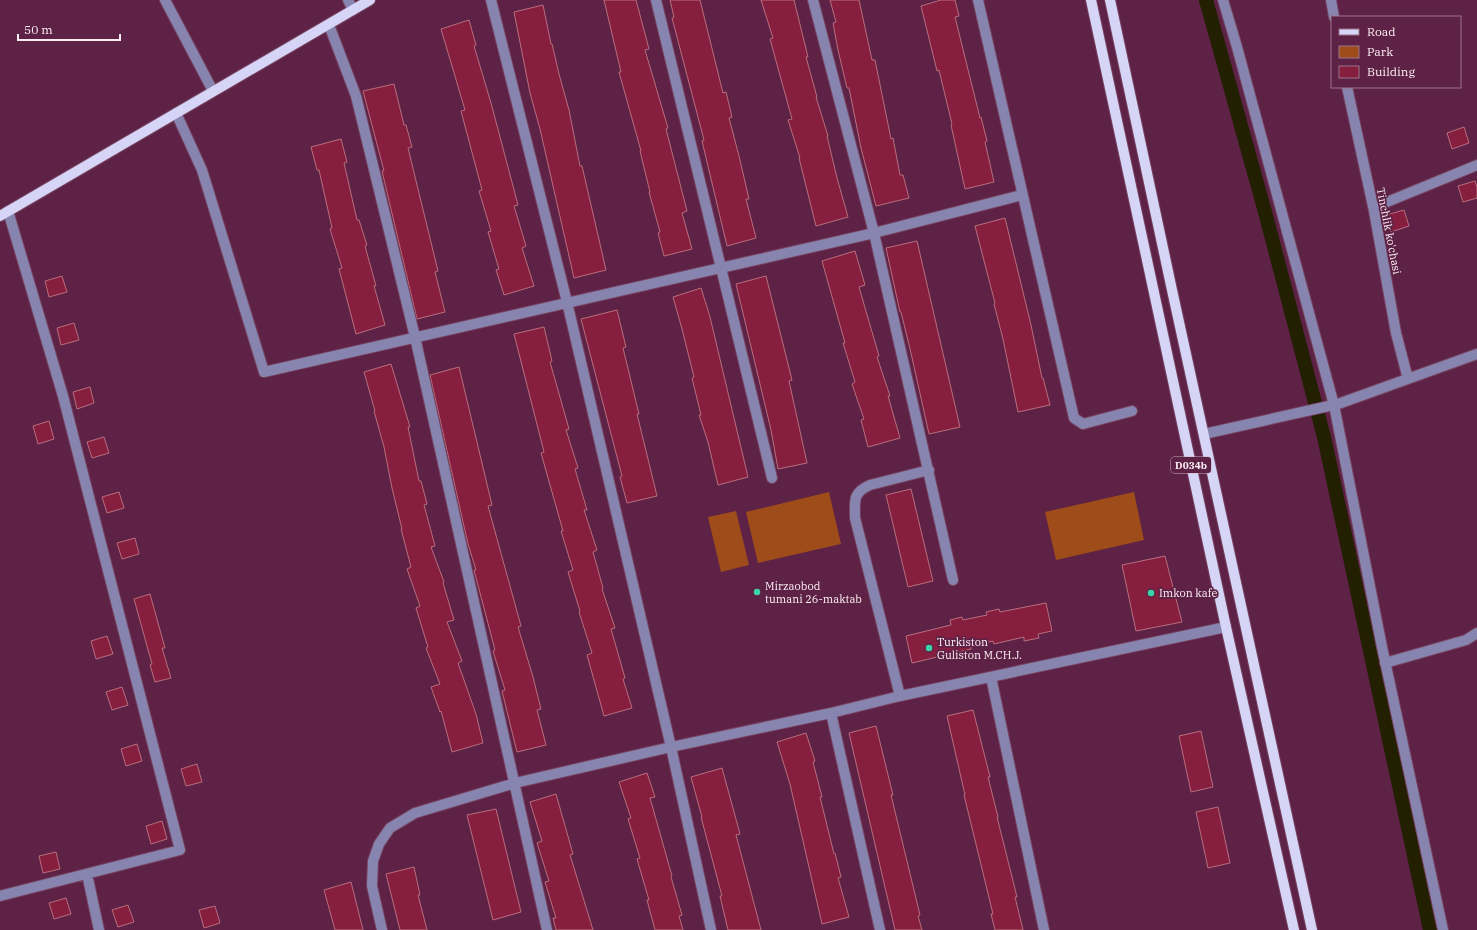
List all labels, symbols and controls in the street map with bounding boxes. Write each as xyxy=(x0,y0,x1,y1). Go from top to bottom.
scale bar xyxy=(18,16,120,42)
legend xyxy=(1331,16,1461,88)
text: 50 m xyxy=(24,22,53,37)
text: Road xyxy=(1367,24,1396,39)
text: Park xyxy=(1367,44,1393,59)
text: Building xyxy=(1367,64,1415,79)
street label: Tinchlik ko'chasi xyxy=(1374,186,1404,276)
road number: D034b xyxy=(1171,457,1211,473)
place label: Mirzaobod tumani 26-maktab xyxy=(765,579,862,606)
place label: Imkon kafe xyxy=(1159,586,1217,600)
marker: Mirzaobod tumani 26-maktab xyxy=(752,587,762,597)
marker: Imkon kafe xyxy=(1146,588,1156,598)
place label: Turkiston Guliston M.CH.J. xyxy=(937,635,1022,662)
marker: Turkiston Guliston M.CH.J. xyxy=(924,643,934,653)

